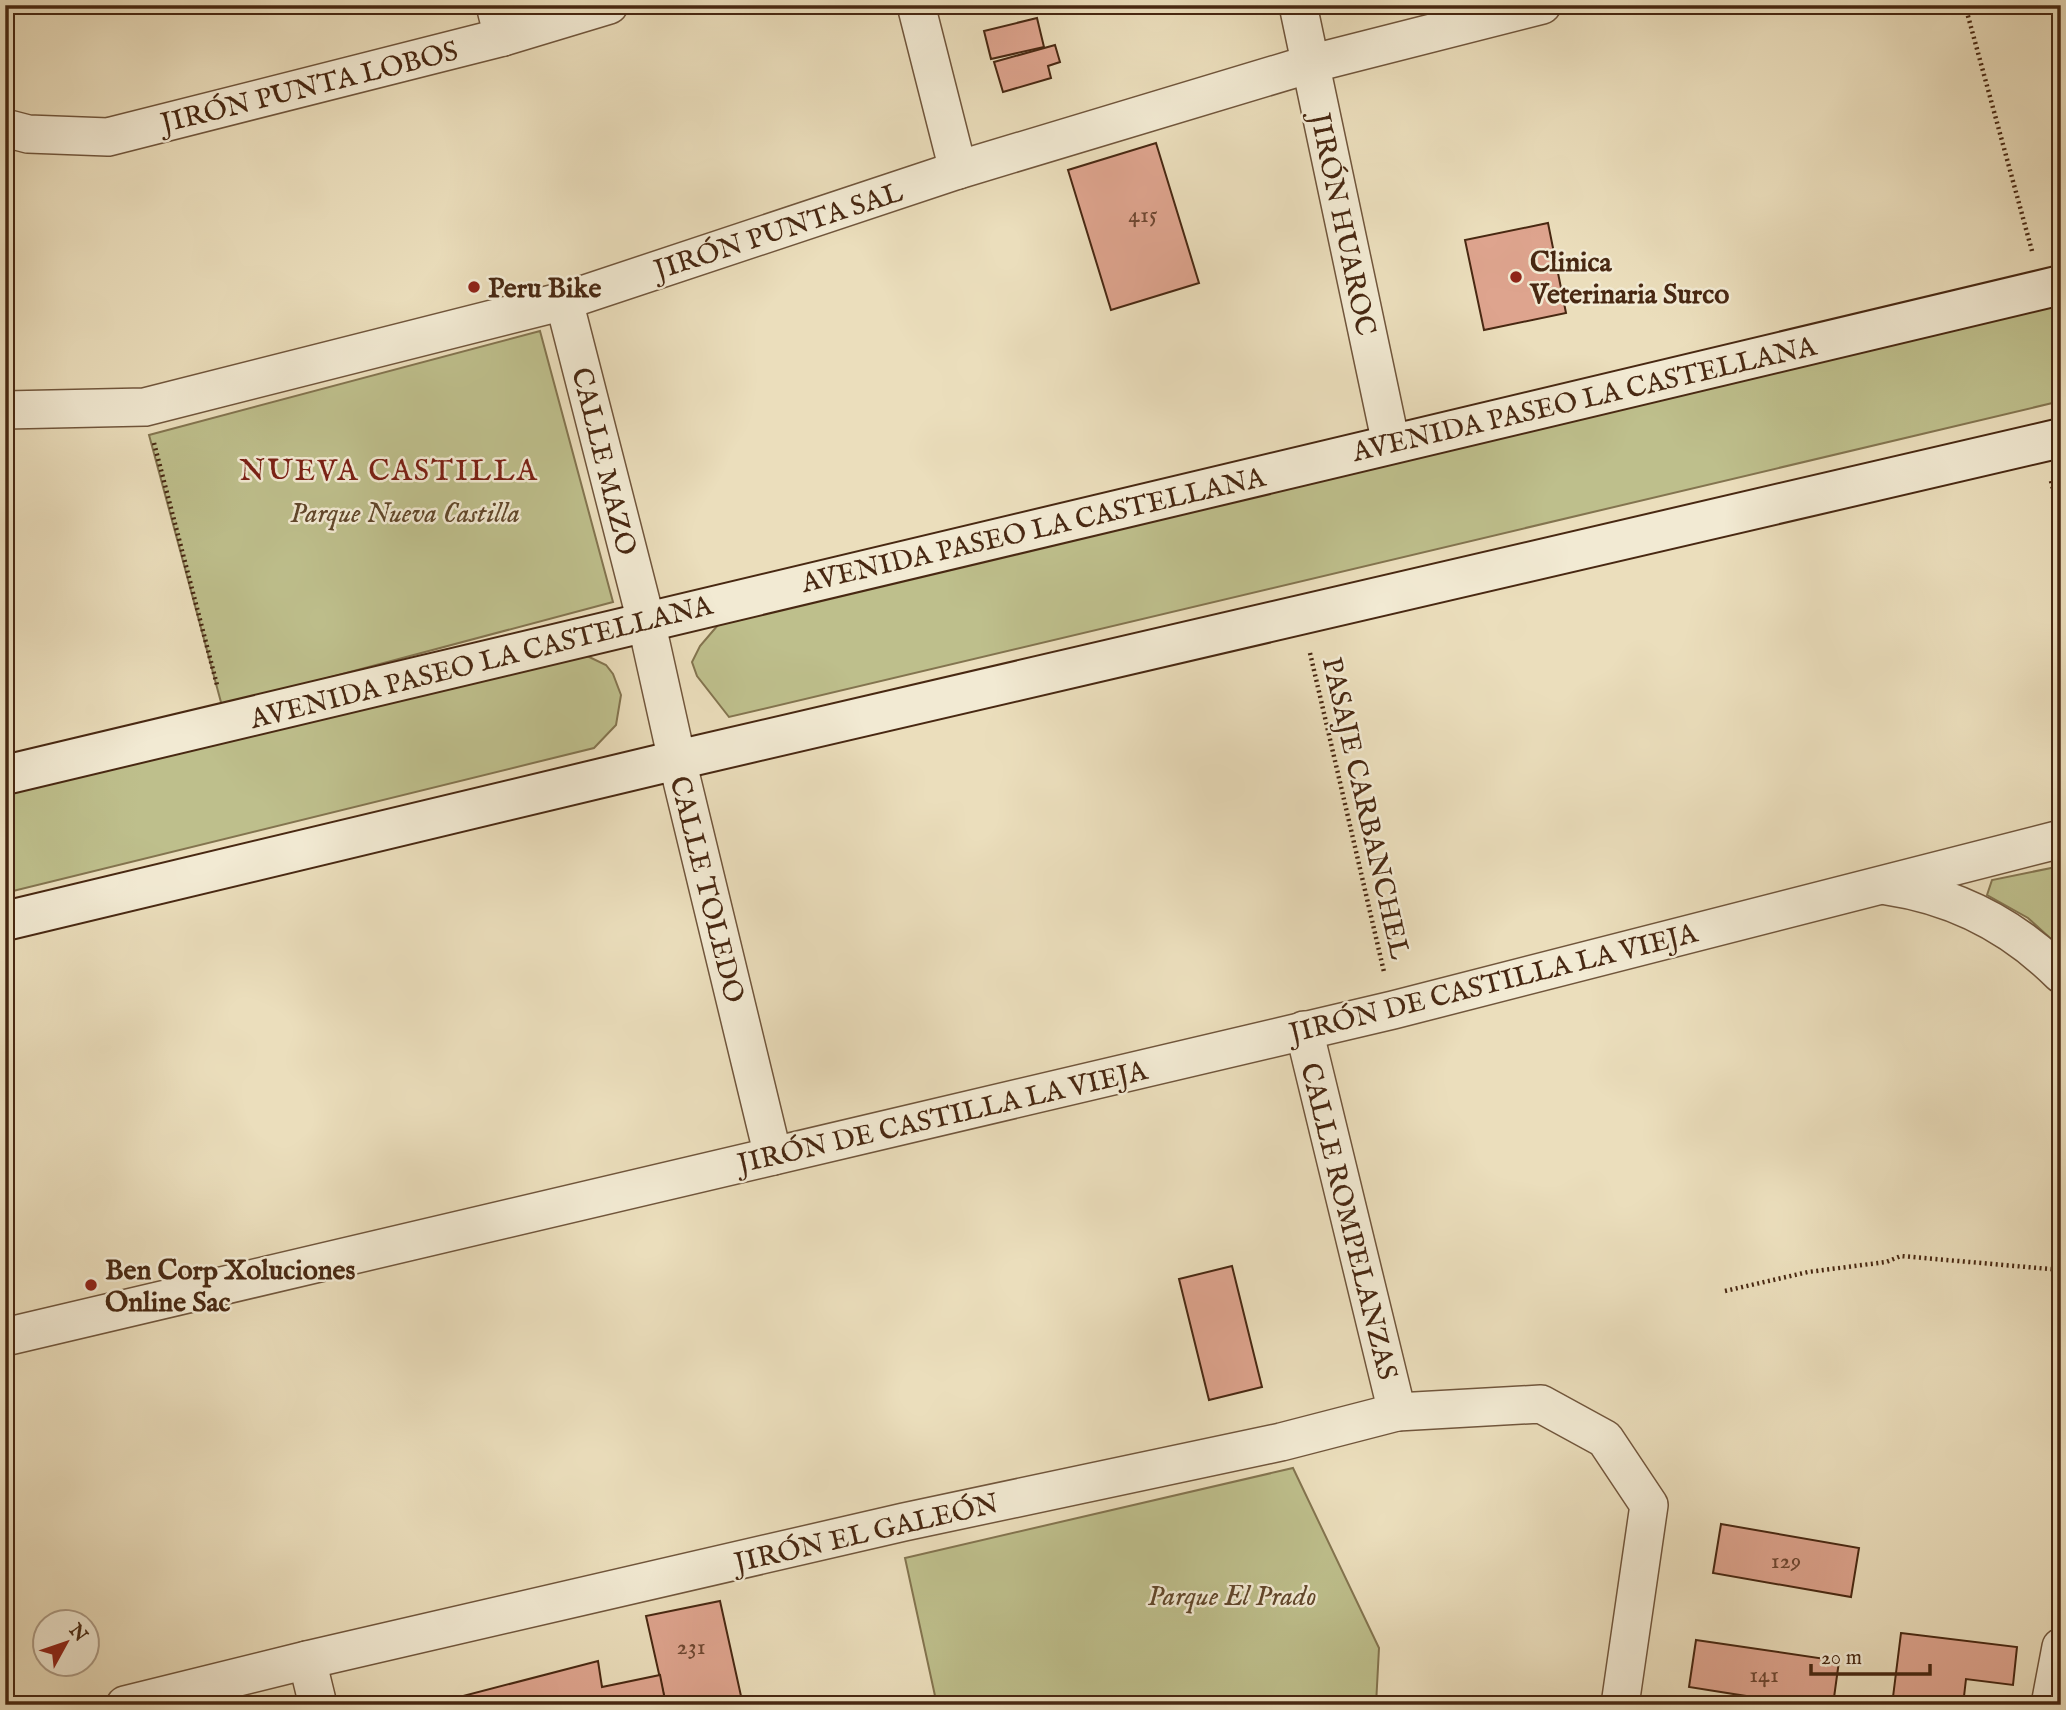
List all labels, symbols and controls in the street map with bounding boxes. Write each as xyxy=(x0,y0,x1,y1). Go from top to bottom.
street label: JIRÓN PUNTA LOBOS xyxy=(154,35,462,143)
street label: JIRÓN HUAROC xyxy=(1300,107,1382,339)
street label: JIRÓN PUNTA SAL xyxy=(647,176,908,290)
house number: 415 xyxy=(1128,200,1158,231)
place label: Clinica Veterinaria Surco xyxy=(1529,246,1729,313)
marker: Clinica Veterinaria Surco xyxy=(1508,269,1524,285)
place label: Peru Bike xyxy=(488,272,601,307)
marker: Peru Bike xyxy=(466,279,482,295)
street label: AVENIDA PASEO LA CASTELLANA xyxy=(1348,330,1821,471)
street label: CALLE MAZO xyxy=(562,364,643,559)
district label: NUEVA CASTILLA xyxy=(239,453,539,491)
street label: AVENIDA PASEO LA CASTELLANA xyxy=(797,461,1270,602)
park label: Parque Nueva Castilla xyxy=(290,497,520,532)
street label: AVENIDA PASEO LA CASTELLANA xyxy=(246,589,717,738)
street label: PASAJE CARBANCHEL xyxy=(1313,654,1416,963)
street label: CALLE TOLEDO xyxy=(660,773,751,1007)
street label: JIRÓN DE CASTILLA LA VIEJA xyxy=(1283,916,1702,1053)
street label: JIRÓN DE CASTILLA LA VIEJA xyxy=(731,1054,1152,1183)
street label: CALLE ROMPELANZAS xyxy=(1291,1059,1404,1384)
place label: Ben Corp Xoluciones Online Sac xyxy=(105,1254,355,1321)
marker: Ben Corp Xoluciones Online Sac xyxy=(83,1277,99,1293)
street label: JIRÓN EL GALEÓN xyxy=(728,1487,1002,1583)
house number: 129 xyxy=(1771,1546,1801,1577)
park label: Parque El Prado xyxy=(1148,1580,1316,1615)
north arrow xyxy=(32,1608,102,1678)
text: N xyxy=(62,1619,92,1648)
house number: 231 xyxy=(676,1632,706,1663)
scale bar xyxy=(1811,1633,1930,1677)
text: 20 m xyxy=(1821,1645,1862,1672)
house number: 141 xyxy=(1749,1660,1779,1691)

